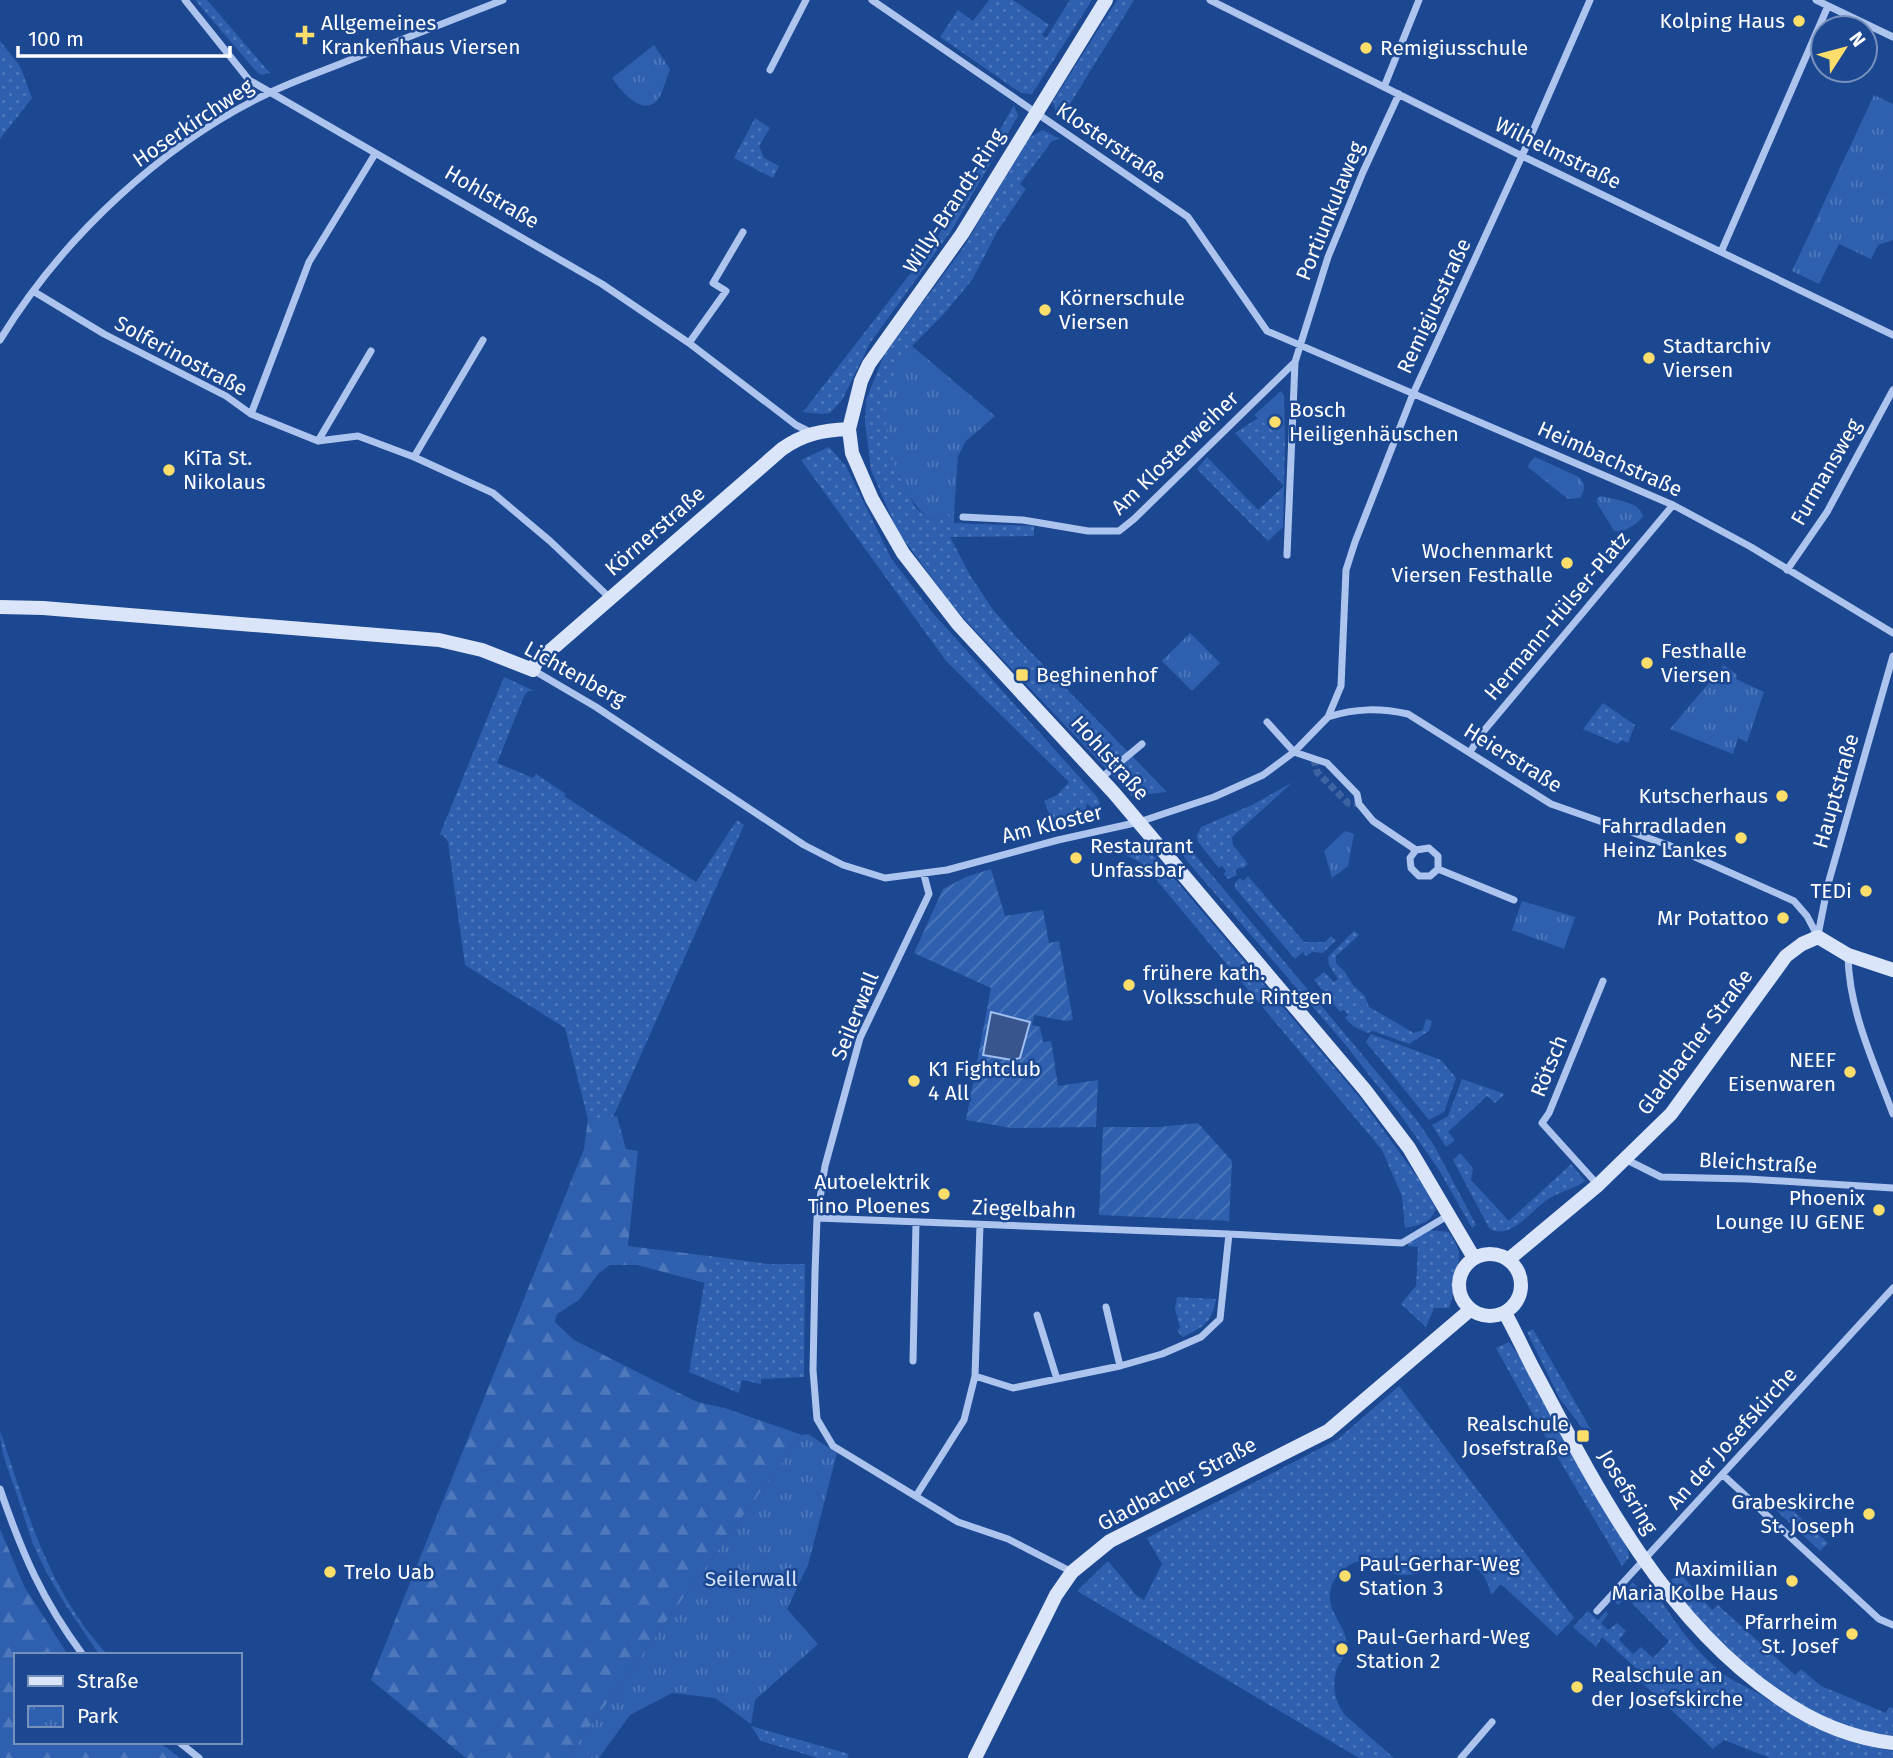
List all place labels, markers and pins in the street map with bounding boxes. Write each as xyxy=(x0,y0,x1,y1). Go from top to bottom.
place label: Kolping Haus xyxy=(1660,8,1785,34)
place label: Allgemeines Krankenhaus Viersen xyxy=(321,10,521,60)
marker: Kolping Haus xyxy=(1791,13,1807,29)
marker: Allgemeines Krankenhaus Viersen xyxy=(295,25,315,45)
place label: Remigiusschule xyxy=(1380,35,1528,61)
marker: Remigiusschule xyxy=(1358,40,1374,56)
place label: Körnerschule Viersen xyxy=(1059,285,1185,335)
marker: Körnerschule Viersen xyxy=(1037,302,1053,318)
place label: Stadtarchiv Viersen xyxy=(1663,333,1771,383)
marker: Stadtarchiv Viersen xyxy=(1641,350,1657,366)
place label: Bosch Heiligenhäuschen xyxy=(1289,397,1459,447)
marker: Bosch Heiligenhäuschen xyxy=(1267,414,1283,430)
place label: KiTa St. Nikolaus xyxy=(183,445,266,495)
marker: KiTa St. Nikolaus xyxy=(161,462,177,478)
place label: Wochenmarkt Viersen Festhalle xyxy=(1391,538,1553,588)
marker: Wochenmarkt Viersen Festhalle xyxy=(1559,555,1575,571)
place label: Festhalle Viersen xyxy=(1661,638,1747,688)
marker: Festhalle Viersen xyxy=(1639,655,1655,671)
place label: Beghinenhof xyxy=(1036,662,1159,688)
marker: Beghinenhof xyxy=(1014,667,1030,683)
place label: Kutscherhaus xyxy=(1639,783,1768,809)
marker: Kutscherhaus xyxy=(1774,788,1790,804)
place label: Fahrradladen Heinz Lankes xyxy=(1601,813,1727,863)
marker: Fahrradladen Heinz Lankes xyxy=(1733,830,1749,846)
place label: Restaurant Unfassbar xyxy=(1090,833,1194,883)
marker: Restaurant Unfassbar xyxy=(1068,850,1084,866)
place label: TEDi xyxy=(1810,878,1852,904)
marker: TEDi xyxy=(1858,883,1874,899)
place label: Mr Potattoo xyxy=(1657,905,1769,931)
marker: Mr Potattoo xyxy=(1775,910,1791,926)
place label: frühere kath. Volksschule Rintgen xyxy=(1143,960,1333,1010)
marker: frühere kath. Volksschule Rintgen xyxy=(1121,977,1137,993)
place label: NEEF Eisenwaren xyxy=(1728,1047,1836,1097)
place label: K1 Fightclub 4 All xyxy=(928,1056,1041,1106)
marker: NEEF Eisenwaren xyxy=(1842,1064,1858,1080)
marker: K1 Fightclub 4 All xyxy=(906,1073,922,1089)
place label: Autoelektrik Tino Ploenes xyxy=(808,1169,930,1219)
place label: Phoenix Lounge IU GENE xyxy=(1715,1185,1866,1235)
marker: Autoelektrik Tino Ploenes xyxy=(936,1186,952,1202)
marker: Phoenix Lounge IU GENE xyxy=(1871,1202,1887,1218)
place label: Realschule Josefstraße xyxy=(1462,1411,1569,1461)
marker: Realschule Josefstraße xyxy=(1575,1428,1591,1444)
place label: Grabeskirche St. Joseph xyxy=(1731,1489,1855,1539)
marker: Grabeskirche St. Joseph xyxy=(1861,1506,1877,1522)
place label: Paul-Gerhar-Weg Station 3 xyxy=(1359,1551,1520,1601)
place label: Maximilian Maria Kolbe Haus xyxy=(1612,1556,1778,1606)
place label: Trelo Uab xyxy=(344,1559,435,1585)
marker: Trelo Uab xyxy=(322,1564,338,1580)
marker: Paul-Gerhar-Weg Station 3 xyxy=(1337,1568,1353,1584)
marker: Maximilian Maria Kolbe Haus xyxy=(1784,1573,1800,1589)
place label: Pfarrheim St. Josef xyxy=(1744,1609,1840,1659)
place label: Paul-Gerhard-Weg Station 2 xyxy=(1356,1624,1530,1674)
marker: Pfarrheim St. Josef xyxy=(1844,1626,1860,1642)
marker: Paul-Gerhard-Weg Station 2 xyxy=(1334,1641,1350,1657)
place label: Realschule an der Josefskirche xyxy=(1591,1662,1743,1712)
marker: Realschule an der Josefskirche xyxy=(1569,1679,1585,1695)

